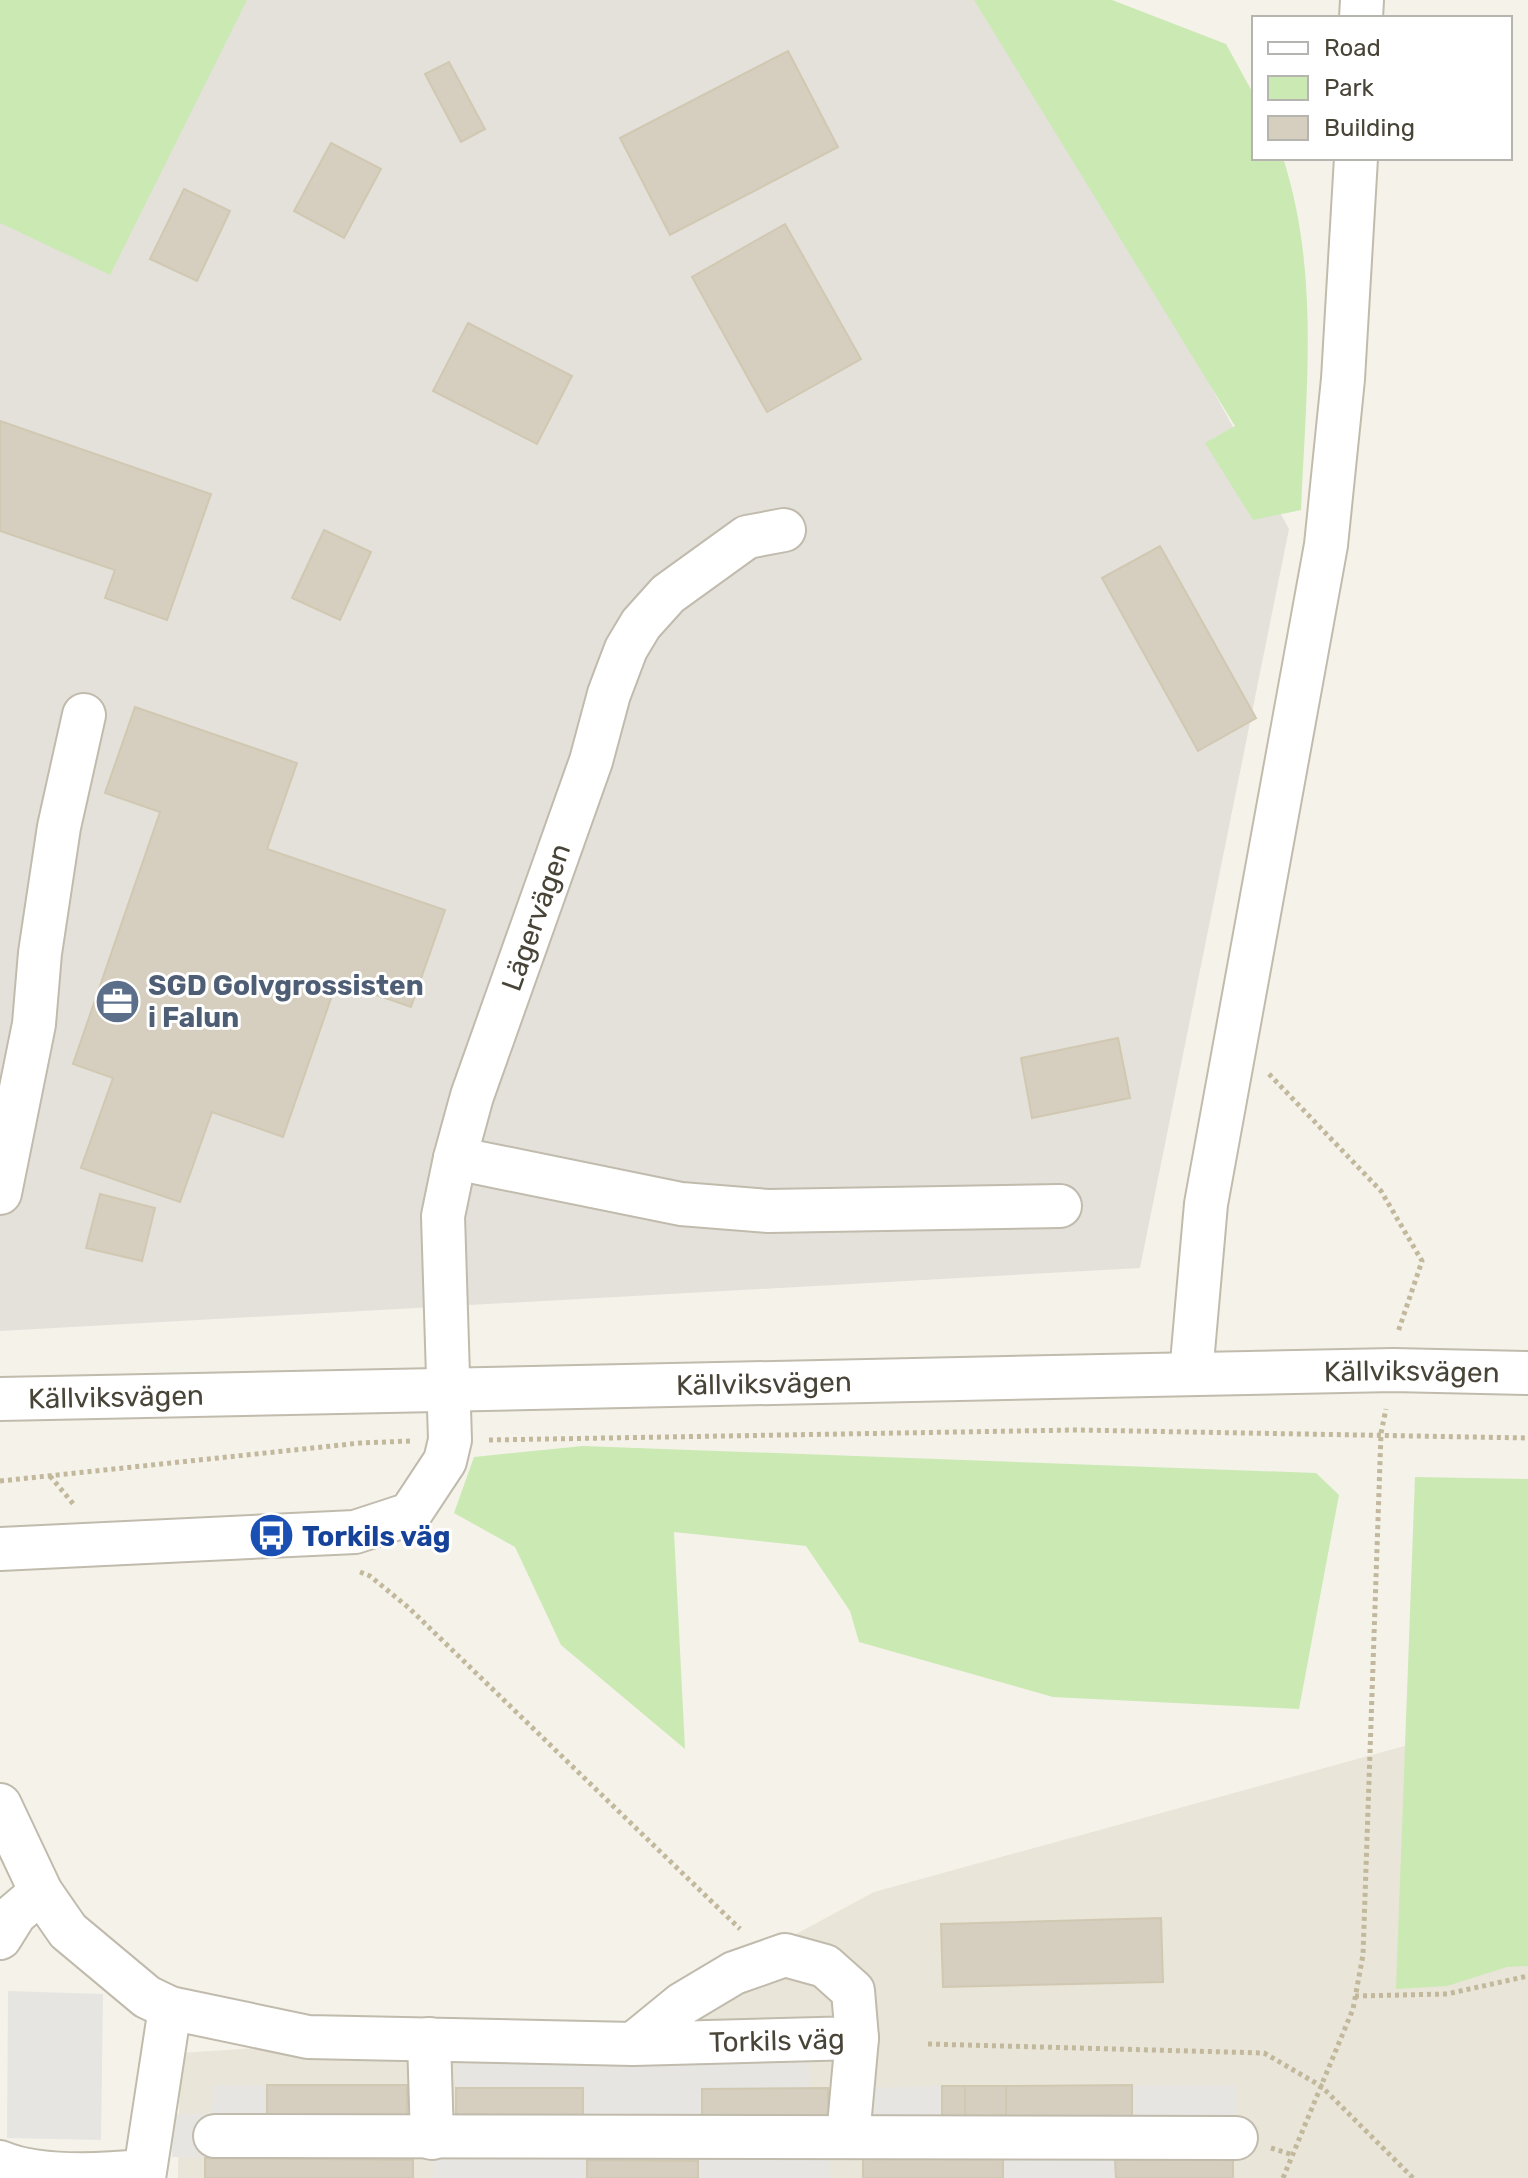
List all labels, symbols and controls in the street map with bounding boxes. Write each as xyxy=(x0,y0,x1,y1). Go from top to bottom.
legend xyxy=(1252,16,1512,160)
text: Road xyxy=(1324,34,1381,62)
text: Park xyxy=(1324,74,1375,102)
text: Building xyxy=(1324,114,1415,142)
street label: Lägervägen xyxy=(495,839,577,995)
place label: SGD Golvgrossisten i Falun xyxy=(148,969,424,1034)
office icon: SGD Golvgrossisten i Falun xyxy=(93,977,141,1025)
street label: Källviksvägen xyxy=(1323,1354,1500,1389)
street label: Källviksvägen xyxy=(676,1365,852,1402)
street label: Källviksvägen xyxy=(28,1379,204,1415)
bus stop icon: Torkils väg xyxy=(247,1512,295,1560)
place label: Torkils väg xyxy=(302,1520,450,1553)
street label: Torkils väg xyxy=(708,2022,845,2059)

